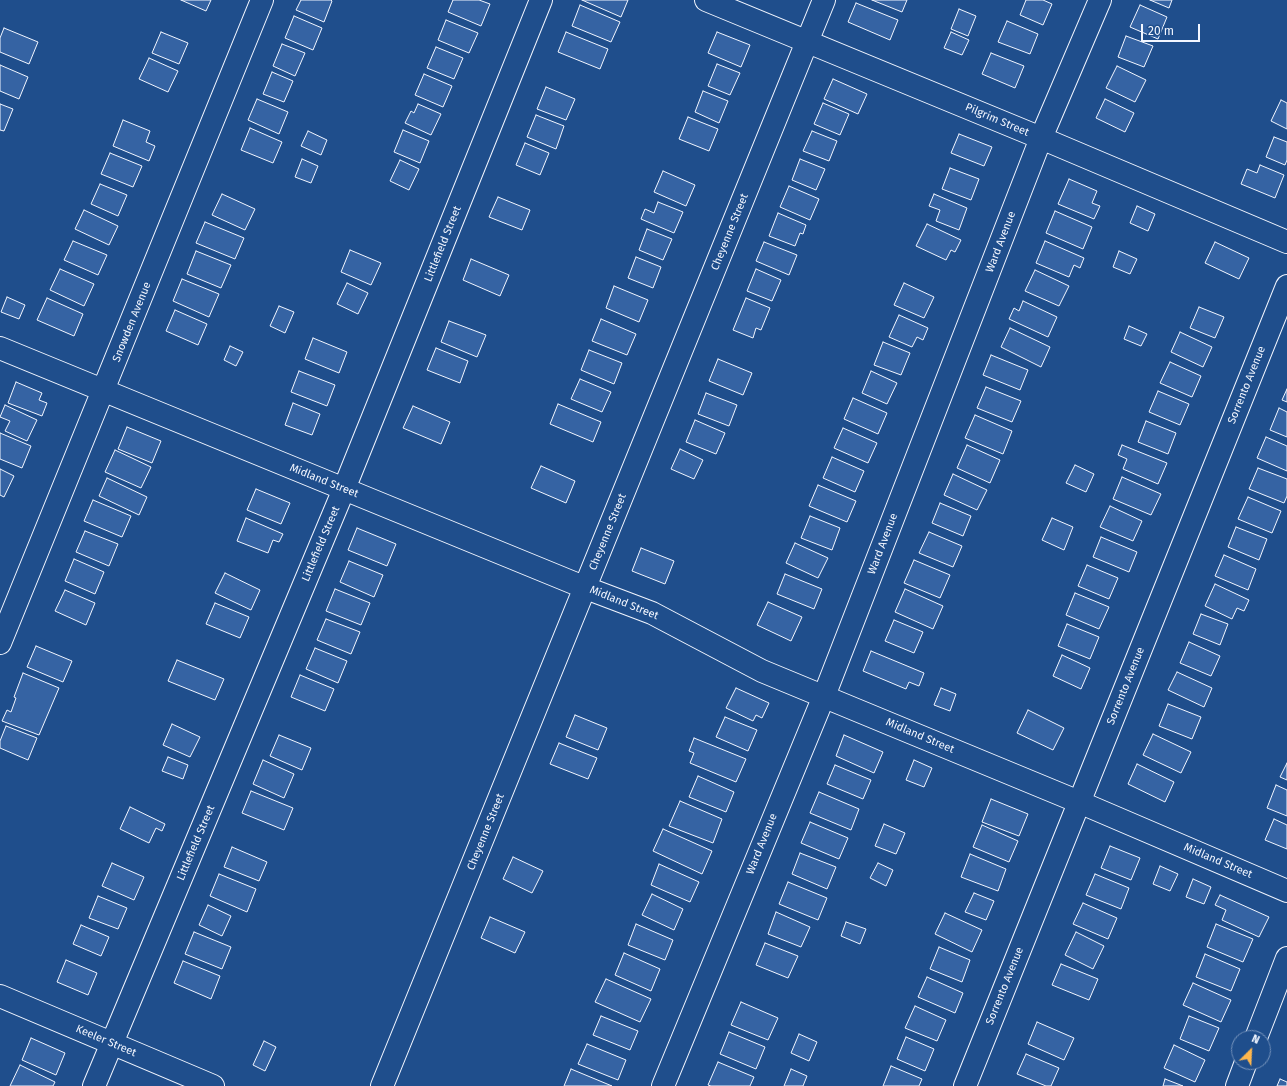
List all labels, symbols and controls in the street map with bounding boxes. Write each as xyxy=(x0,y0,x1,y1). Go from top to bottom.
scale bar xyxy=(1143,16,1202,42)
text: 20 m xyxy=(1148,24,1174,38)
street label: Pilgrim Street xyxy=(963,101,1031,139)
street label: Cheyenne Street xyxy=(709,192,751,272)
street label: Littlefield Street xyxy=(422,204,464,284)
street label: Ward Avenue xyxy=(983,209,1019,275)
street label: Snowden Avenue xyxy=(110,280,154,364)
street label: Sorrento Avenue xyxy=(1225,344,1269,426)
street label: Midland Street xyxy=(288,461,360,501)
street label: Cheyenne Street xyxy=(587,492,629,572)
street label: Littlefield Street xyxy=(299,504,343,584)
street label: Ward Avenue xyxy=(865,511,901,577)
street label: Midland Street xyxy=(588,583,660,623)
street label: Sorrento Avenue xyxy=(1104,645,1148,727)
street label: Midland Street xyxy=(884,716,956,756)
street label: Cheyenne Street xyxy=(465,792,507,872)
street label: Littlefield Street xyxy=(174,803,218,883)
street label: Ward Avenue xyxy=(744,812,780,876)
street label: Midland Street xyxy=(1182,841,1254,881)
street label: Sorrento Avenue xyxy=(983,945,1027,1027)
street label: Keeler Street xyxy=(74,1022,138,1060)
north arrow xyxy=(1231,1030,1271,1070)
text: N xyxy=(1250,1032,1262,1047)

